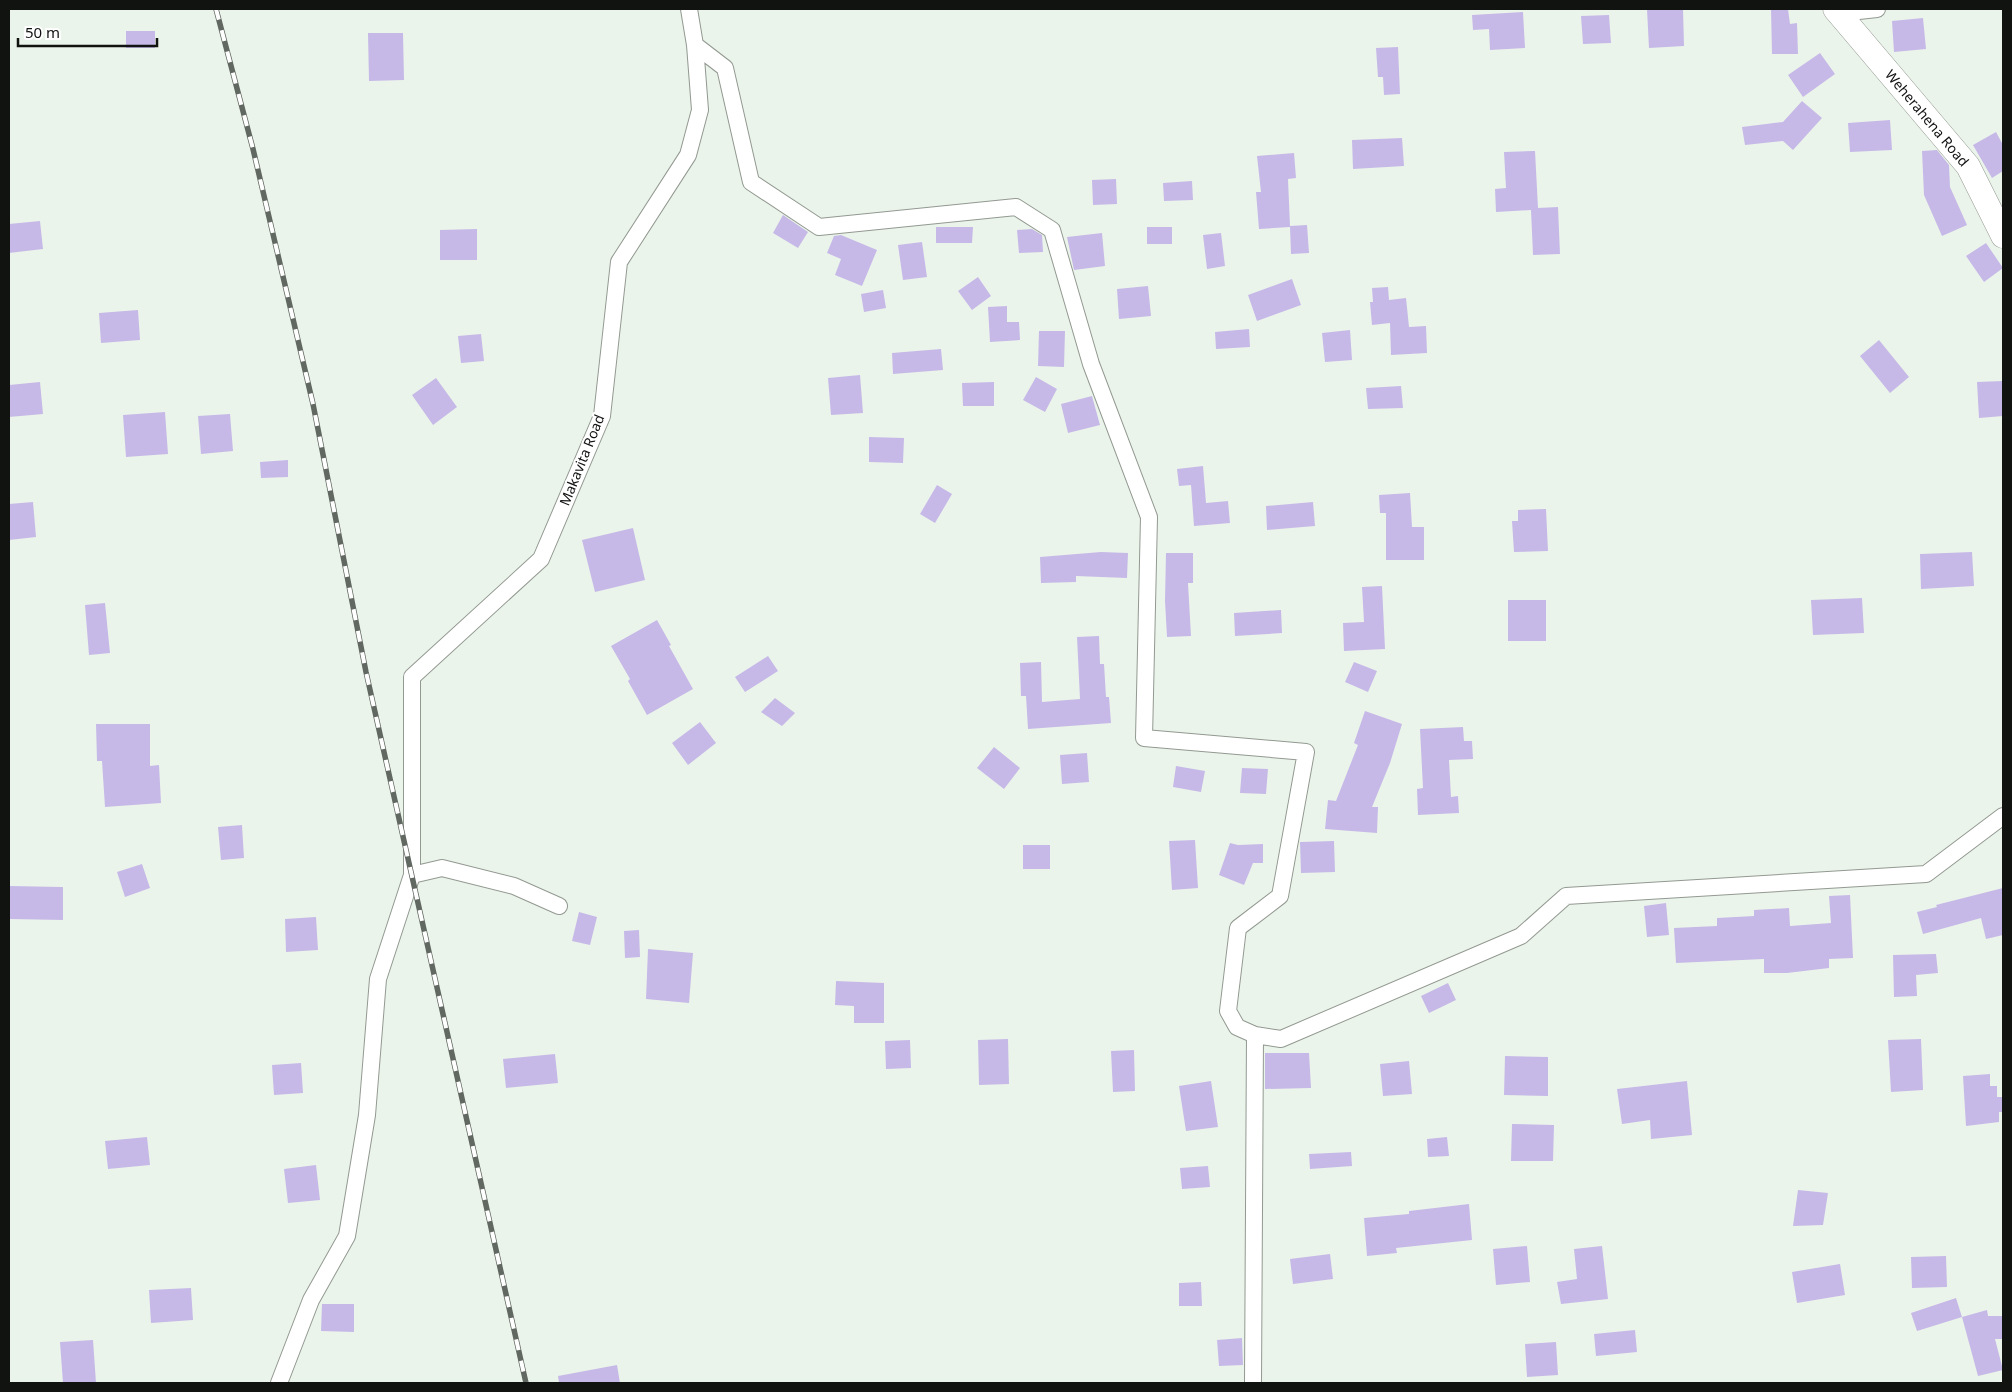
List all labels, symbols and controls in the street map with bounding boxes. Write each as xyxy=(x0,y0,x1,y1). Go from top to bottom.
scale bar xyxy=(18,15,156,47)
text: 50 m xyxy=(25,22,60,42)
street label: Weherahena Road xyxy=(1881,65,1974,170)
street label: Makavita Road xyxy=(555,411,608,508)

